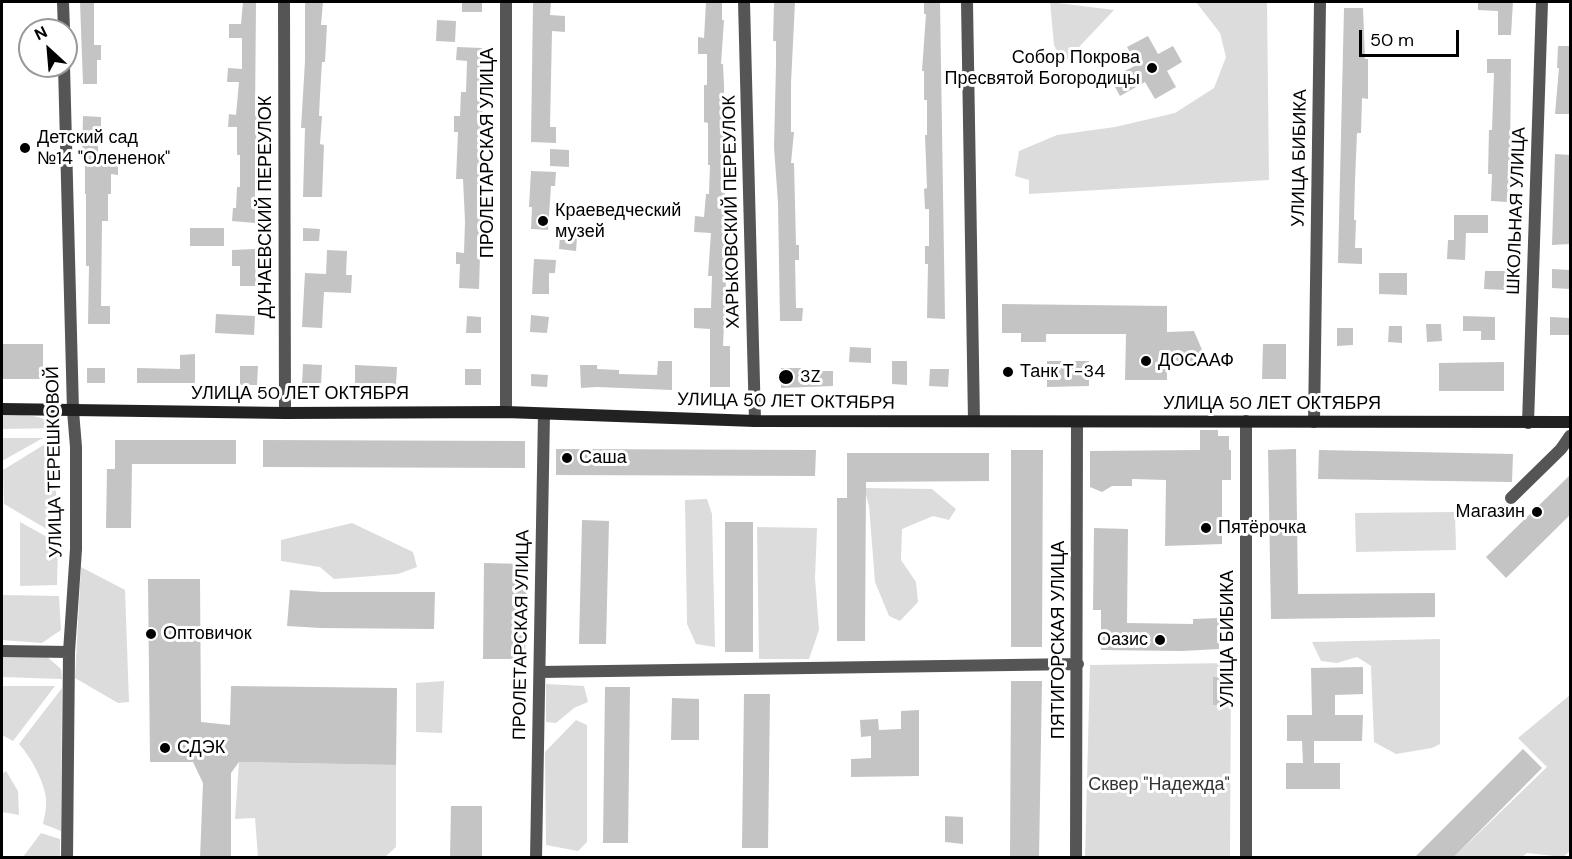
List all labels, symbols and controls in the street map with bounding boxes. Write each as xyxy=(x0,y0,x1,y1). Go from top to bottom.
north arrow xyxy=(18,18,78,78)
scale bar xyxy=(1362,18,1462,56)
text: N xyxy=(31,21,51,45)
text: 50 m xyxy=(1370,28,1414,52)
place label: Собор Покрова Пресвятой Богородицы xyxy=(945,47,1140,90)
street label: ПРОЛЕТАРСКАЯ УЛИЦА xyxy=(477,48,499,258)
marker: Собор Покрова Пресвятой Богородицы xyxy=(1145,61,1159,75)
street label: УЛИЦА БИБИКА xyxy=(1288,89,1312,227)
street label: ХАРЬКОВСКИЙ ПЕРЕУЛОК xyxy=(719,95,745,329)
street label: ДУНАЕВСКИЙ ПЕРЕУЛОК xyxy=(255,96,277,318)
place label: Детский сад №14 "Олененок" xyxy=(37,127,170,170)
street label: ШКОЛЬНАЯ УЛИЦА xyxy=(1503,127,1531,295)
marker: Детский сад №14 "Олененок" xyxy=(18,141,32,155)
place label: Краеведческий музей xyxy=(555,200,681,242)
marker: Краеведческий музей xyxy=(536,214,550,228)
place label: ДОСААФ xyxy=(1158,350,1234,372)
marker: ДОСААФ xyxy=(1139,354,1153,368)
place label: Танк Т-34 xyxy=(1020,361,1105,383)
marker: Танк Т-34 xyxy=(1001,365,1015,379)
street label: УЛИЦА ТЕРЕШКОВОЙ xyxy=(43,366,67,558)
place label: 3Z xyxy=(800,366,820,388)
marker: 3Z xyxy=(777,368,795,386)
street label: УЛИЦА 50 ЛЕТ ОКТЯБРЯ xyxy=(191,383,409,405)
street label: УЛИЦА 50 ЛЕТ ОКТЯБРЯ xyxy=(677,389,895,415)
street label: УЛИЦА 50 ЛЕТ ОКТЯБРЯ xyxy=(1163,393,1381,415)
place label: Саша xyxy=(579,447,627,469)
marker: Саша xyxy=(560,451,574,465)
place label: Магазин xyxy=(1456,501,1525,523)
marker: Магазин xyxy=(1530,505,1544,519)
place label: Пятёрочка xyxy=(1218,517,1306,539)
marker: Пятёрочка xyxy=(1199,521,1213,535)
street label: ПРОЛЕТАРСКАЯ УЛИЦА xyxy=(509,530,535,740)
street label: ПЯТИГОРСКАЯ УЛИЦА xyxy=(1048,541,1070,739)
street label: УЛИЦА БИБИКА xyxy=(1217,570,1239,708)
place label: Оптовичок xyxy=(163,623,252,645)
marker: Оптовичок xyxy=(144,627,158,641)
place label: Оазис xyxy=(1097,629,1148,651)
marker: Оазис xyxy=(1153,633,1167,647)
place label: СДЭК xyxy=(177,737,225,759)
marker: СДЭК xyxy=(158,741,172,755)
park label: Сквер "Надежда" xyxy=(1088,774,1230,796)

